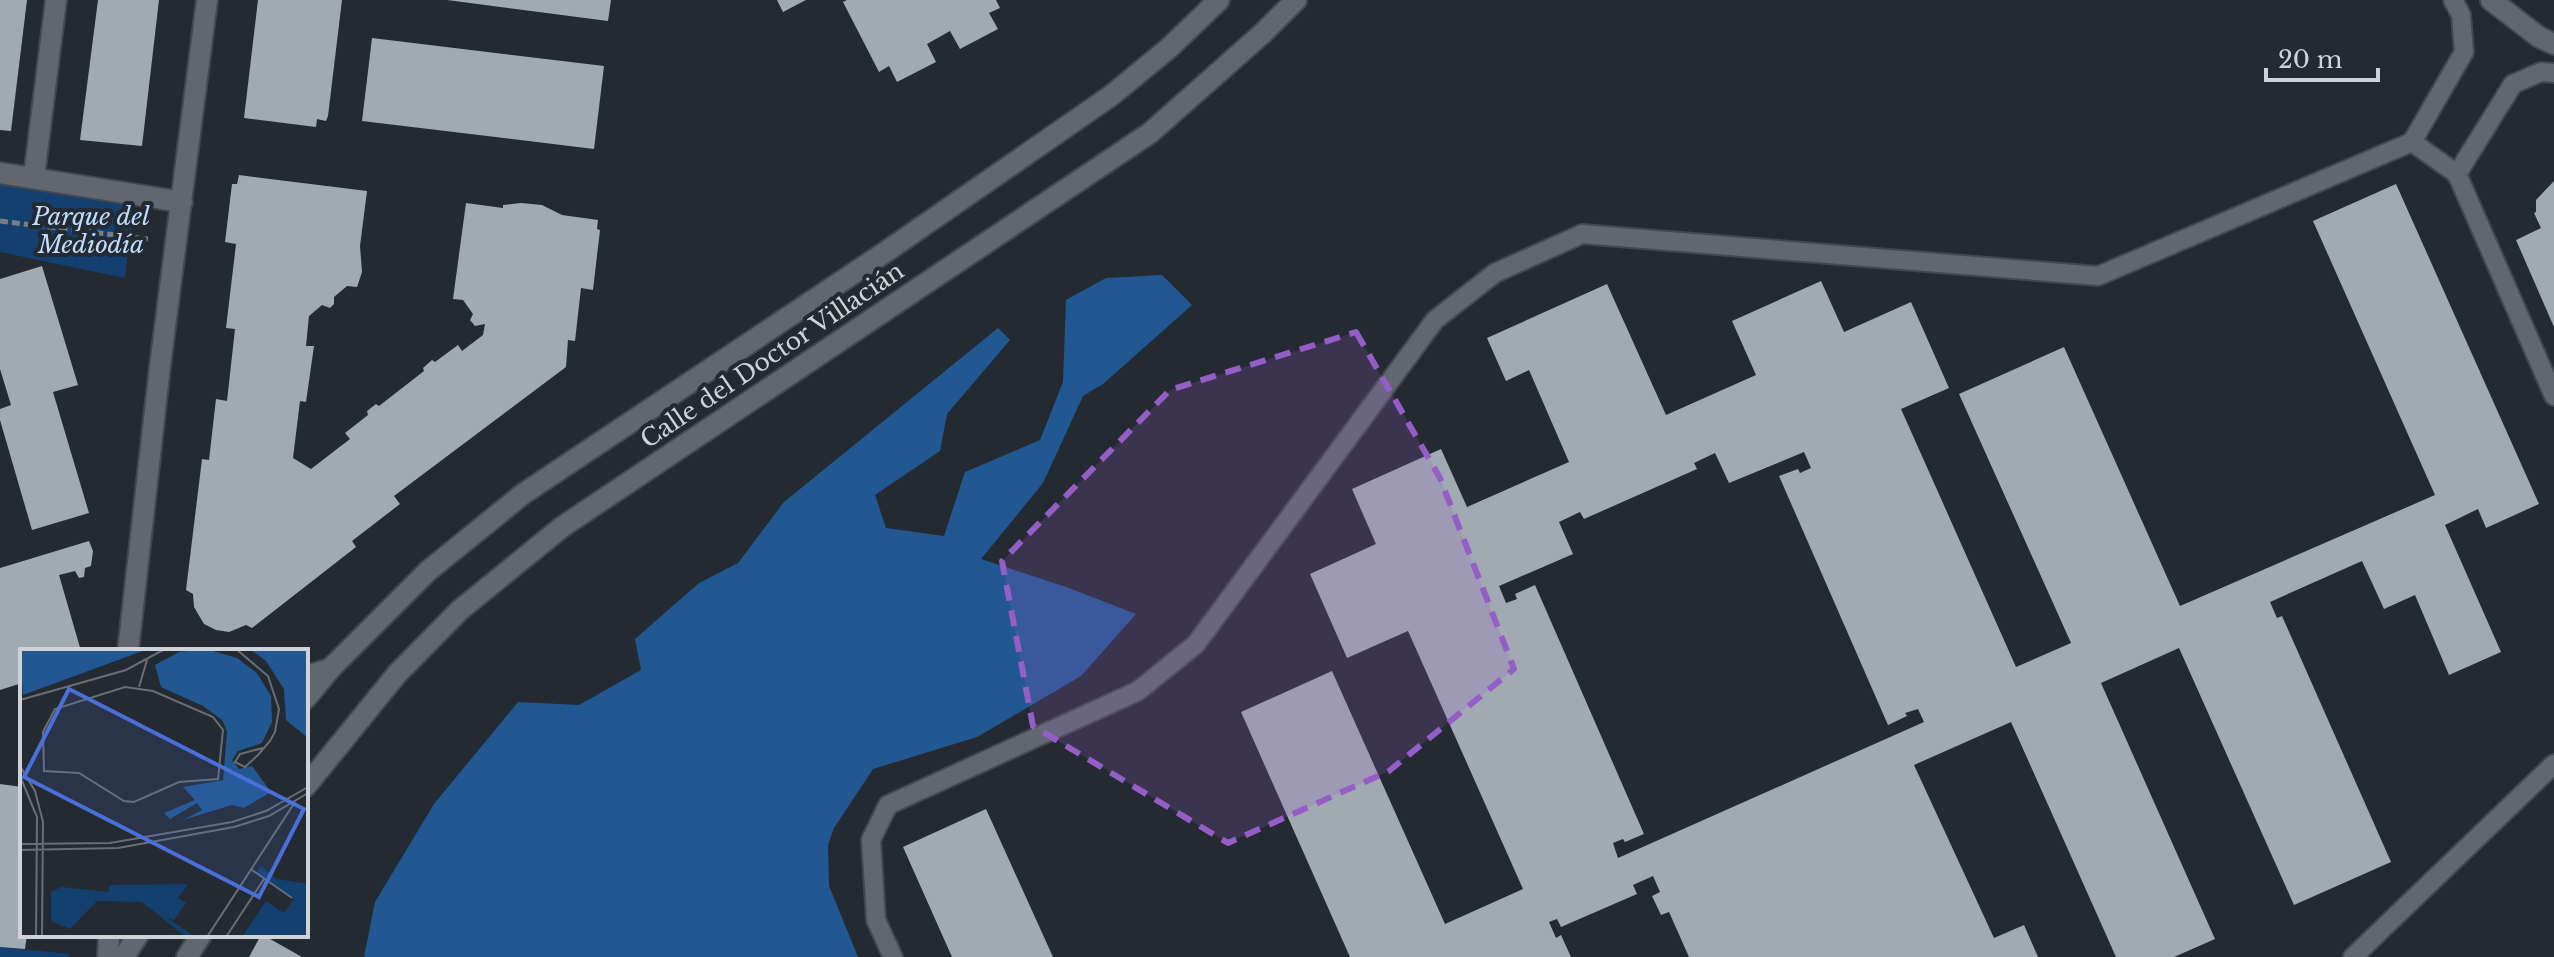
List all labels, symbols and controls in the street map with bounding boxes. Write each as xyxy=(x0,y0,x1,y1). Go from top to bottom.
scale bar xyxy=(2266,32,2378,82)
text: 20 m xyxy=(2278,45,2343,74)
park label: Parque del Mediodía xyxy=(31,202,150,259)
street label: Calle del Doctor Villacián xyxy=(635,256,909,454)
inset map xyxy=(20,649,308,937)

